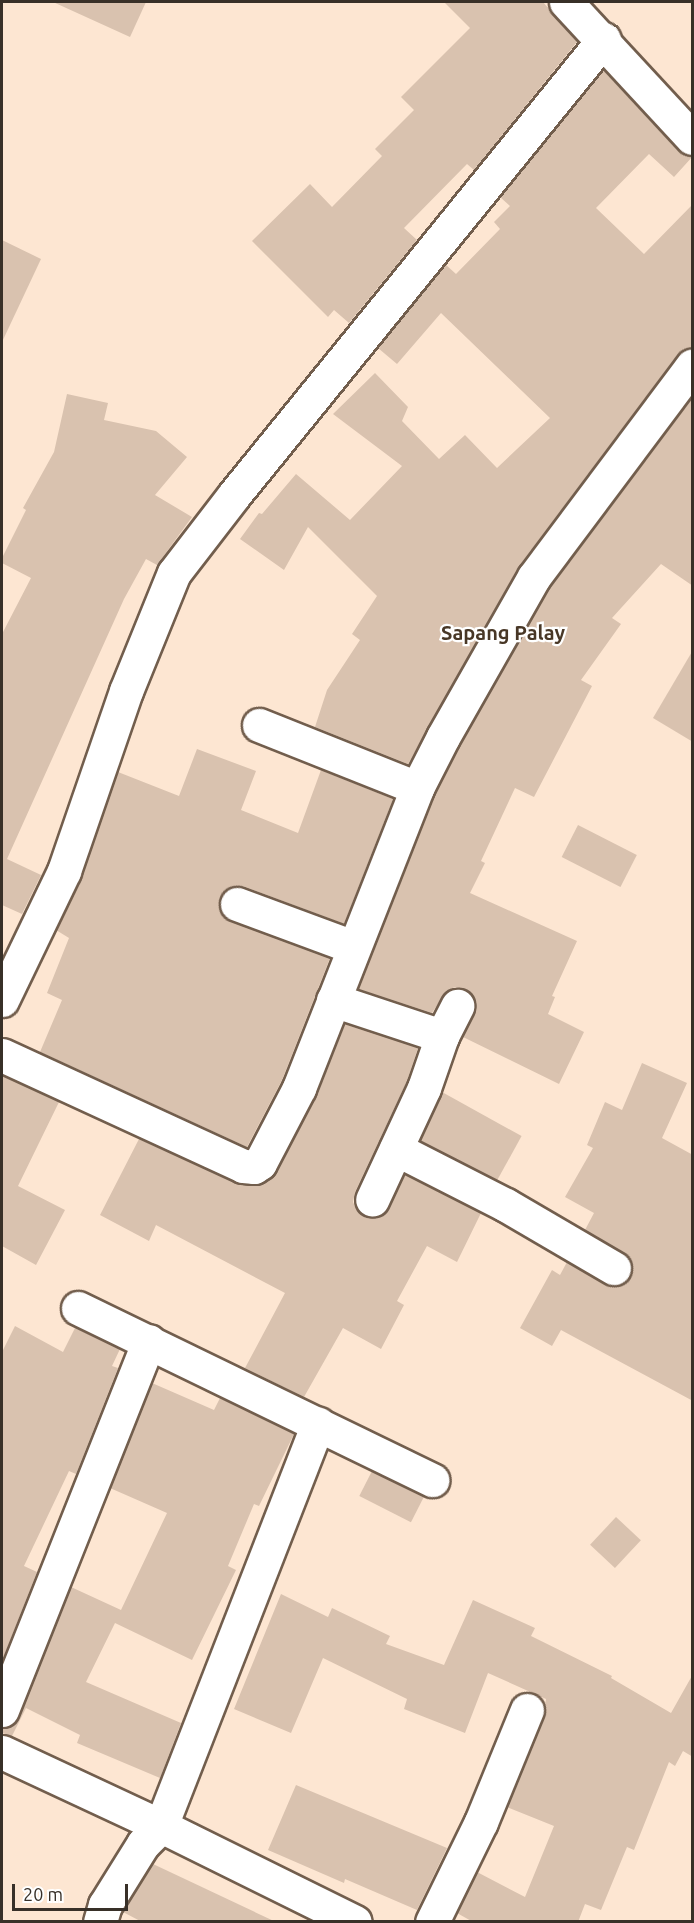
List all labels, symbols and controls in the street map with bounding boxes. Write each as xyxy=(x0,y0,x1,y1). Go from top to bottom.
district label: Sapang Palay xyxy=(441,620,565,644)
scale bar xyxy=(15,1872,130,1910)
text: 20 m xyxy=(23,1884,63,1904)

